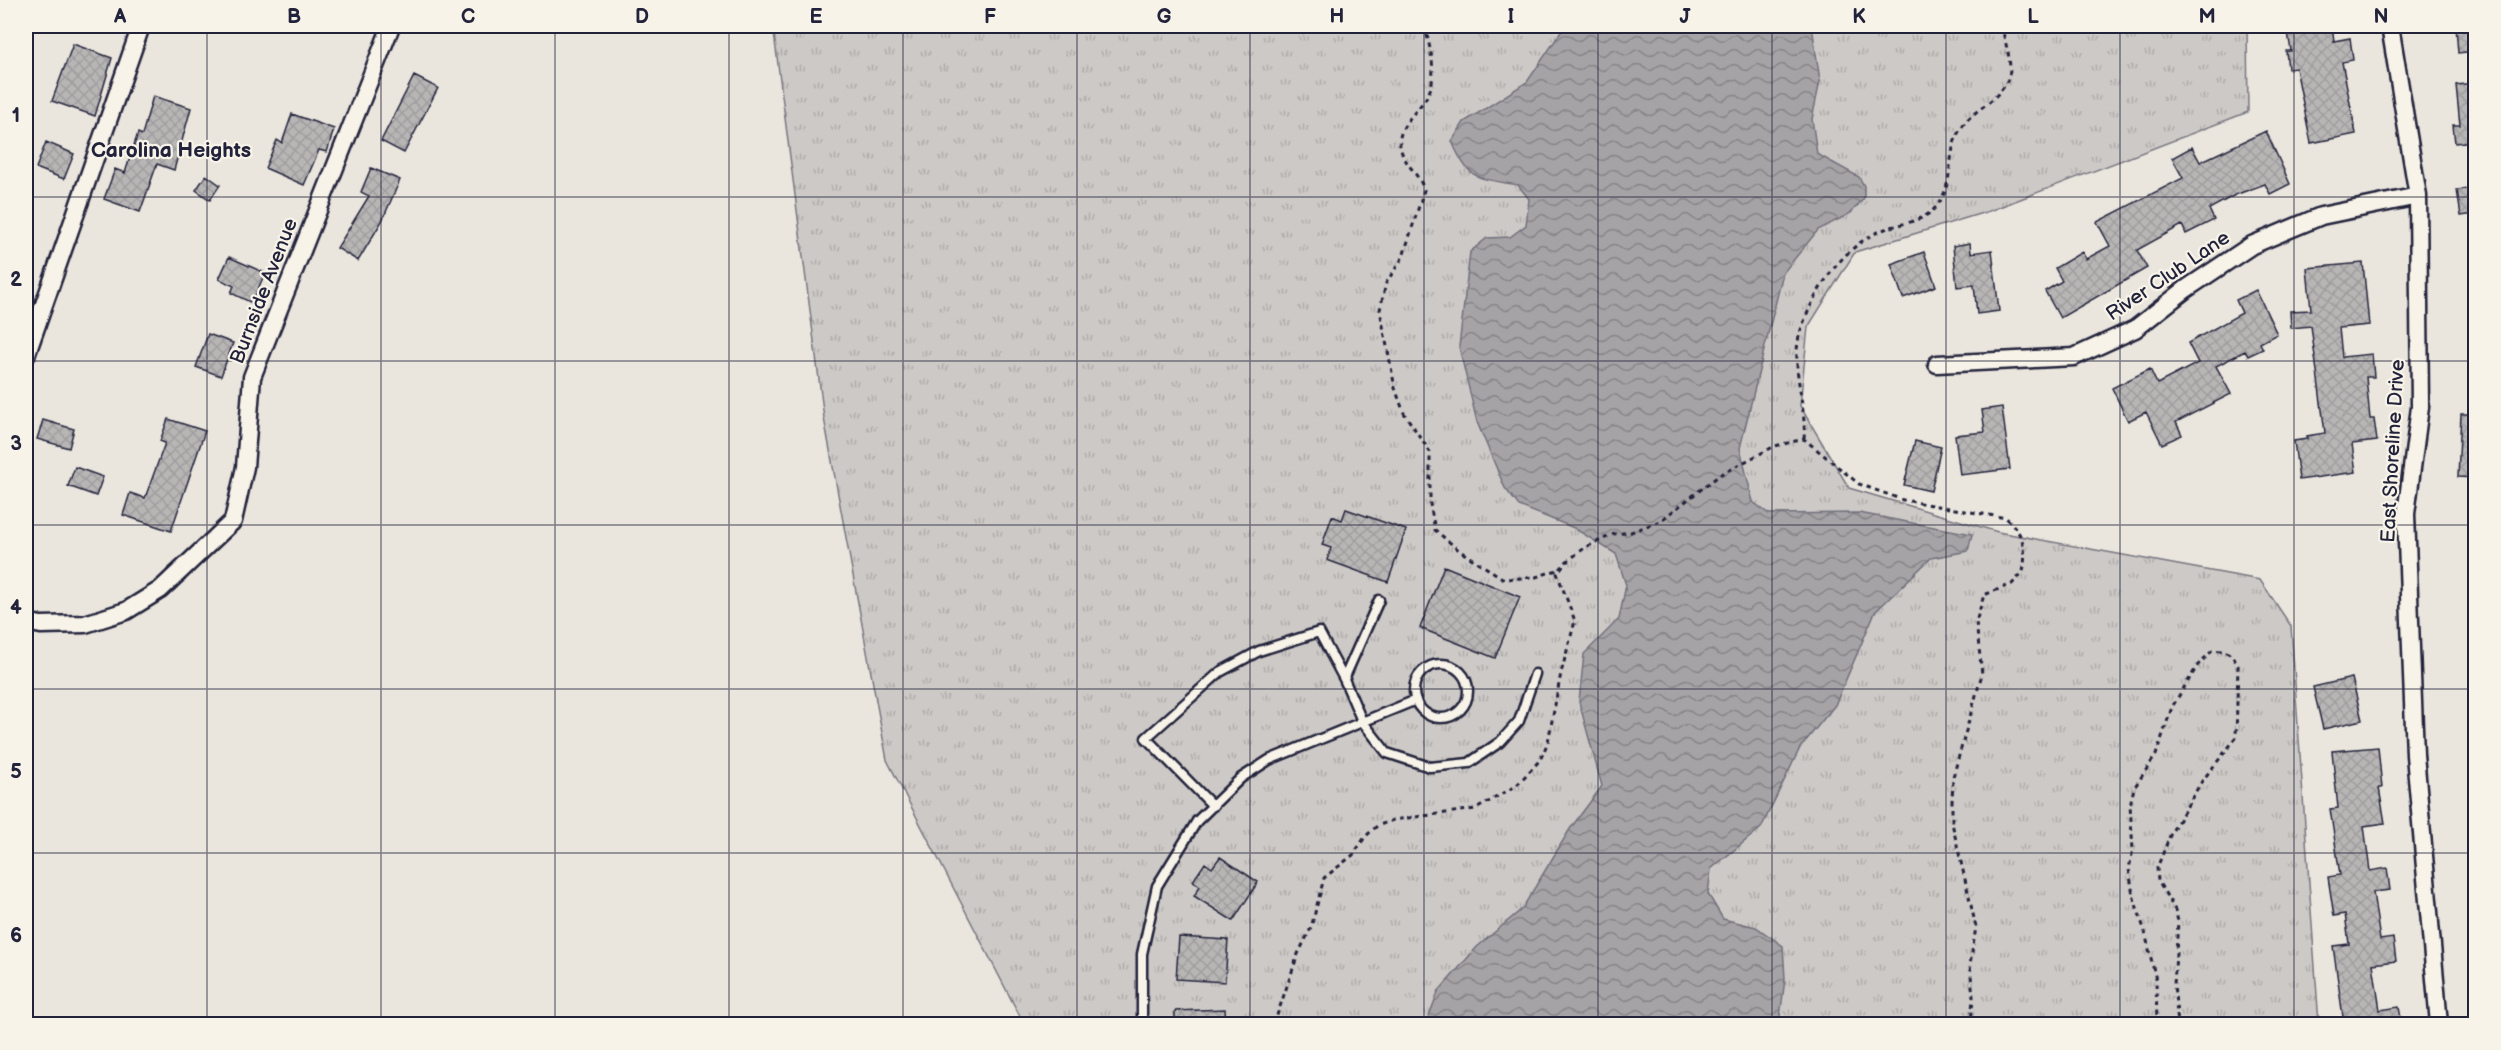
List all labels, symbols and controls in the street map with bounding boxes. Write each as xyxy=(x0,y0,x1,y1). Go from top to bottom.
text: A xyxy=(113,5,127,29)
text: B xyxy=(287,5,301,29)
text: C xyxy=(461,5,475,29)
text: D xyxy=(635,5,649,29)
text: E xyxy=(810,5,823,29)
text: F xyxy=(984,5,996,29)
text: G xyxy=(1157,5,1172,29)
text: H xyxy=(1330,5,1344,29)
text: I xyxy=(1508,5,1514,29)
text: J xyxy=(1680,5,1692,29)
text: K xyxy=(1852,5,1866,29)
text: L xyxy=(2027,5,2039,29)
text: M xyxy=(2198,5,2216,29)
text: N xyxy=(2373,5,2389,29)
text: 1 xyxy=(12,104,20,128)
district label: Carolina Heights xyxy=(91,138,251,163)
street label: Burnside Avenue xyxy=(225,215,303,367)
street label: River Club Lane xyxy=(2102,226,2234,326)
text: 2 xyxy=(10,268,22,292)
street label: East Shoreline Drive xyxy=(2376,359,2410,543)
text: 3 xyxy=(10,432,22,456)
text: 4 xyxy=(10,596,22,620)
text: 5 xyxy=(10,760,22,784)
text: 6 xyxy=(10,924,22,948)

